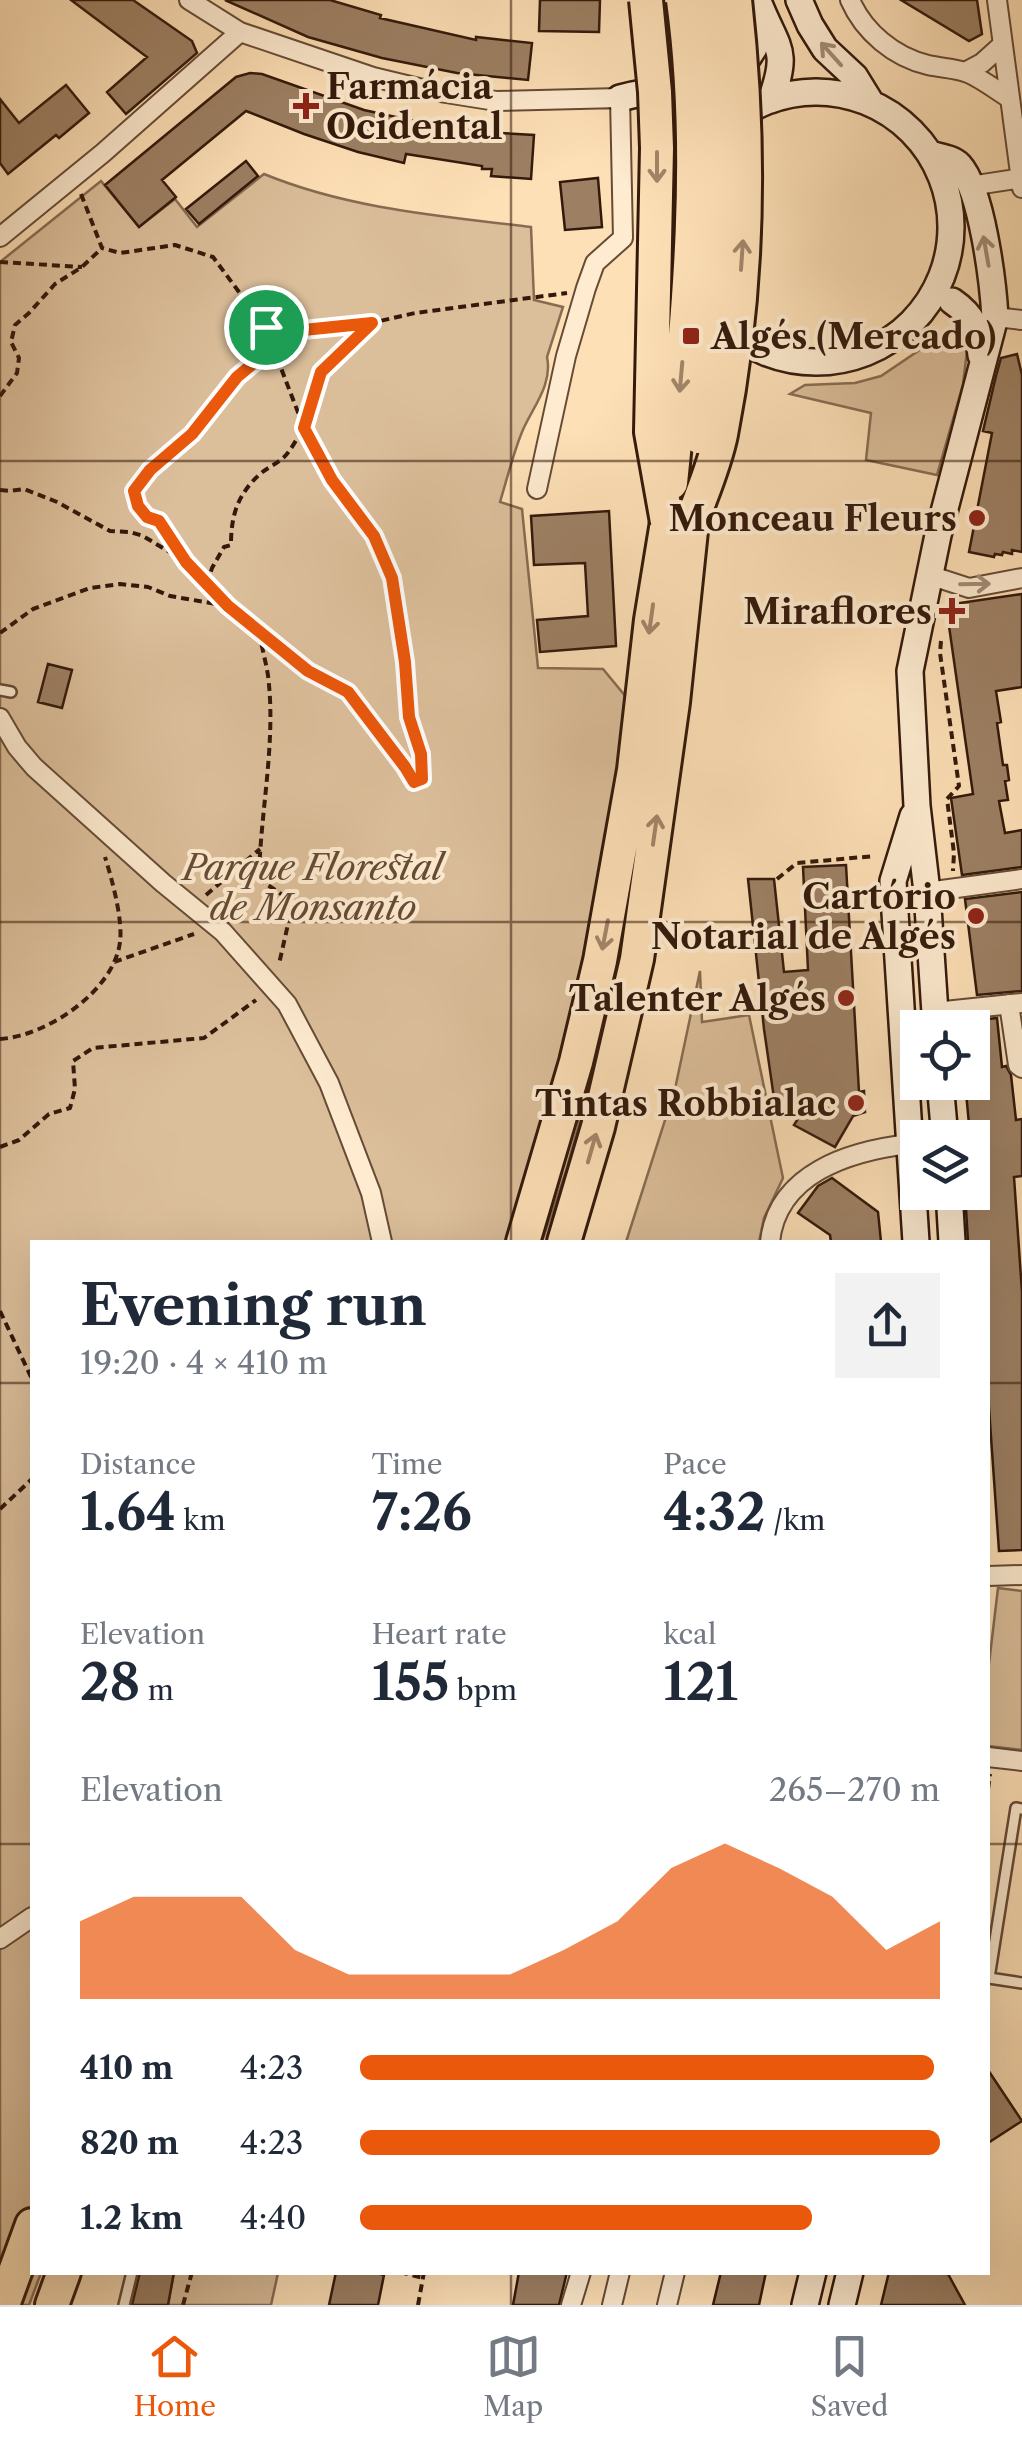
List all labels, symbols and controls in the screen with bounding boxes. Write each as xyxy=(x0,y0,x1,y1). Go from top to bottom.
one-way arrow xyxy=(820,42,843,67)
place label: Farmácia Ocidental xyxy=(326,65,503,148)
marker: Farmácia Ocidental xyxy=(295,95,317,117)
one-way arrow xyxy=(648,150,666,183)
one-way arrow xyxy=(976,235,995,267)
one-way arrow xyxy=(733,239,752,271)
pin xyxy=(224,285,309,370)
icon: arrive xyxy=(239,300,294,355)
place label: Algés (Mercado) xyxy=(710,315,997,358)
marker: Algés (Mercado) xyxy=(680,325,702,347)
one-way arrow xyxy=(672,360,691,392)
place label: Monceau Fleurs xyxy=(668,497,957,540)
marker: Monceau Fleurs xyxy=(966,507,988,529)
one-way arrow xyxy=(958,574,991,594)
place label: Miraflores xyxy=(743,590,932,633)
marker: Miraflores xyxy=(941,600,963,622)
one-way arrow xyxy=(642,602,660,634)
one-way arrow xyxy=(647,814,665,847)
park label: Parque Florestal de Monsanto xyxy=(180,846,447,929)
place label: Cartório Notarial de Algés xyxy=(651,875,956,958)
marker: Cartório Notarial de Algés xyxy=(965,905,987,927)
one-way arrow xyxy=(595,918,614,950)
place label: Talenter Algés xyxy=(569,977,826,1020)
marker: Talenter Algés xyxy=(835,987,857,1009)
map controls xyxy=(900,1010,990,1210)
button: locate xyxy=(900,1010,990,1100)
place label: Tintas Robbialac xyxy=(535,1082,836,1125)
marker: Tintas Robbialac xyxy=(845,1092,867,1114)
button: layers xyxy=(900,1120,990,1210)
one-way arrow xyxy=(583,1133,602,1164)
text: Evening run xyxy=(80,1272,427,1339)
button: share xyxy=(835,1273,940,1378)
text: 19:20 · 4 × 410 m xyxy=(80,1343,328,1382)
text: Distance xyxy=(80,1447,196,1481)
text: Time xyxy=(372,1447,442,1481)
text: Pace xyxy=(663,1447,727,1481)
text: 1.64 xyxy=(80,1481,176,1543)
text: 7:26 xyxy=(372,1481,472,1543)
text: 4:32 xyxy=(663,1481,766,1543)
text: km xyxy=(176,1503,226,1537)
text: /km xyxy=(766,1503,825,1537)
text: Elevation xyxy=(80,1617,205,1651)
text: Heart rate xyxy=(372,1617,507,1651)
text: kcal xyxy=(663,1617,716,1651)
text: 28 xyxy=(80,1651,140,1713)
text: 155 xyxy=(372,1651,449,1713)
text: 121 xyxy=(663,1651,738,1713)
text: m xyxy=(140,1673,174,1707)
text: bpm xyxy=(449,1673,517,1707)
text: Elevation xyxy=(80,1770,223,1809)
text: 265–270 m xyxy=(769,1770,940,1809)
text: 410 m xyxy=(80,2048,173,2087)
text: 4:23 xyxy=(240,2048,304,2087)
text: 820 m xyxy=(80,2123,179,2162)
text: 4:23 xyxy=(240,2123,304,2162)
text: 1.2 km xyxy=(80,2198,183,2237)
text: 4:40 xyxy=(240,2198,306,2237)
tab: Home xyxy=(134,2329,216,2423)
tab: Map xyxy=(483,2329,543,2423)
tab: Saved xyxy=(811,2329,888,2423)

